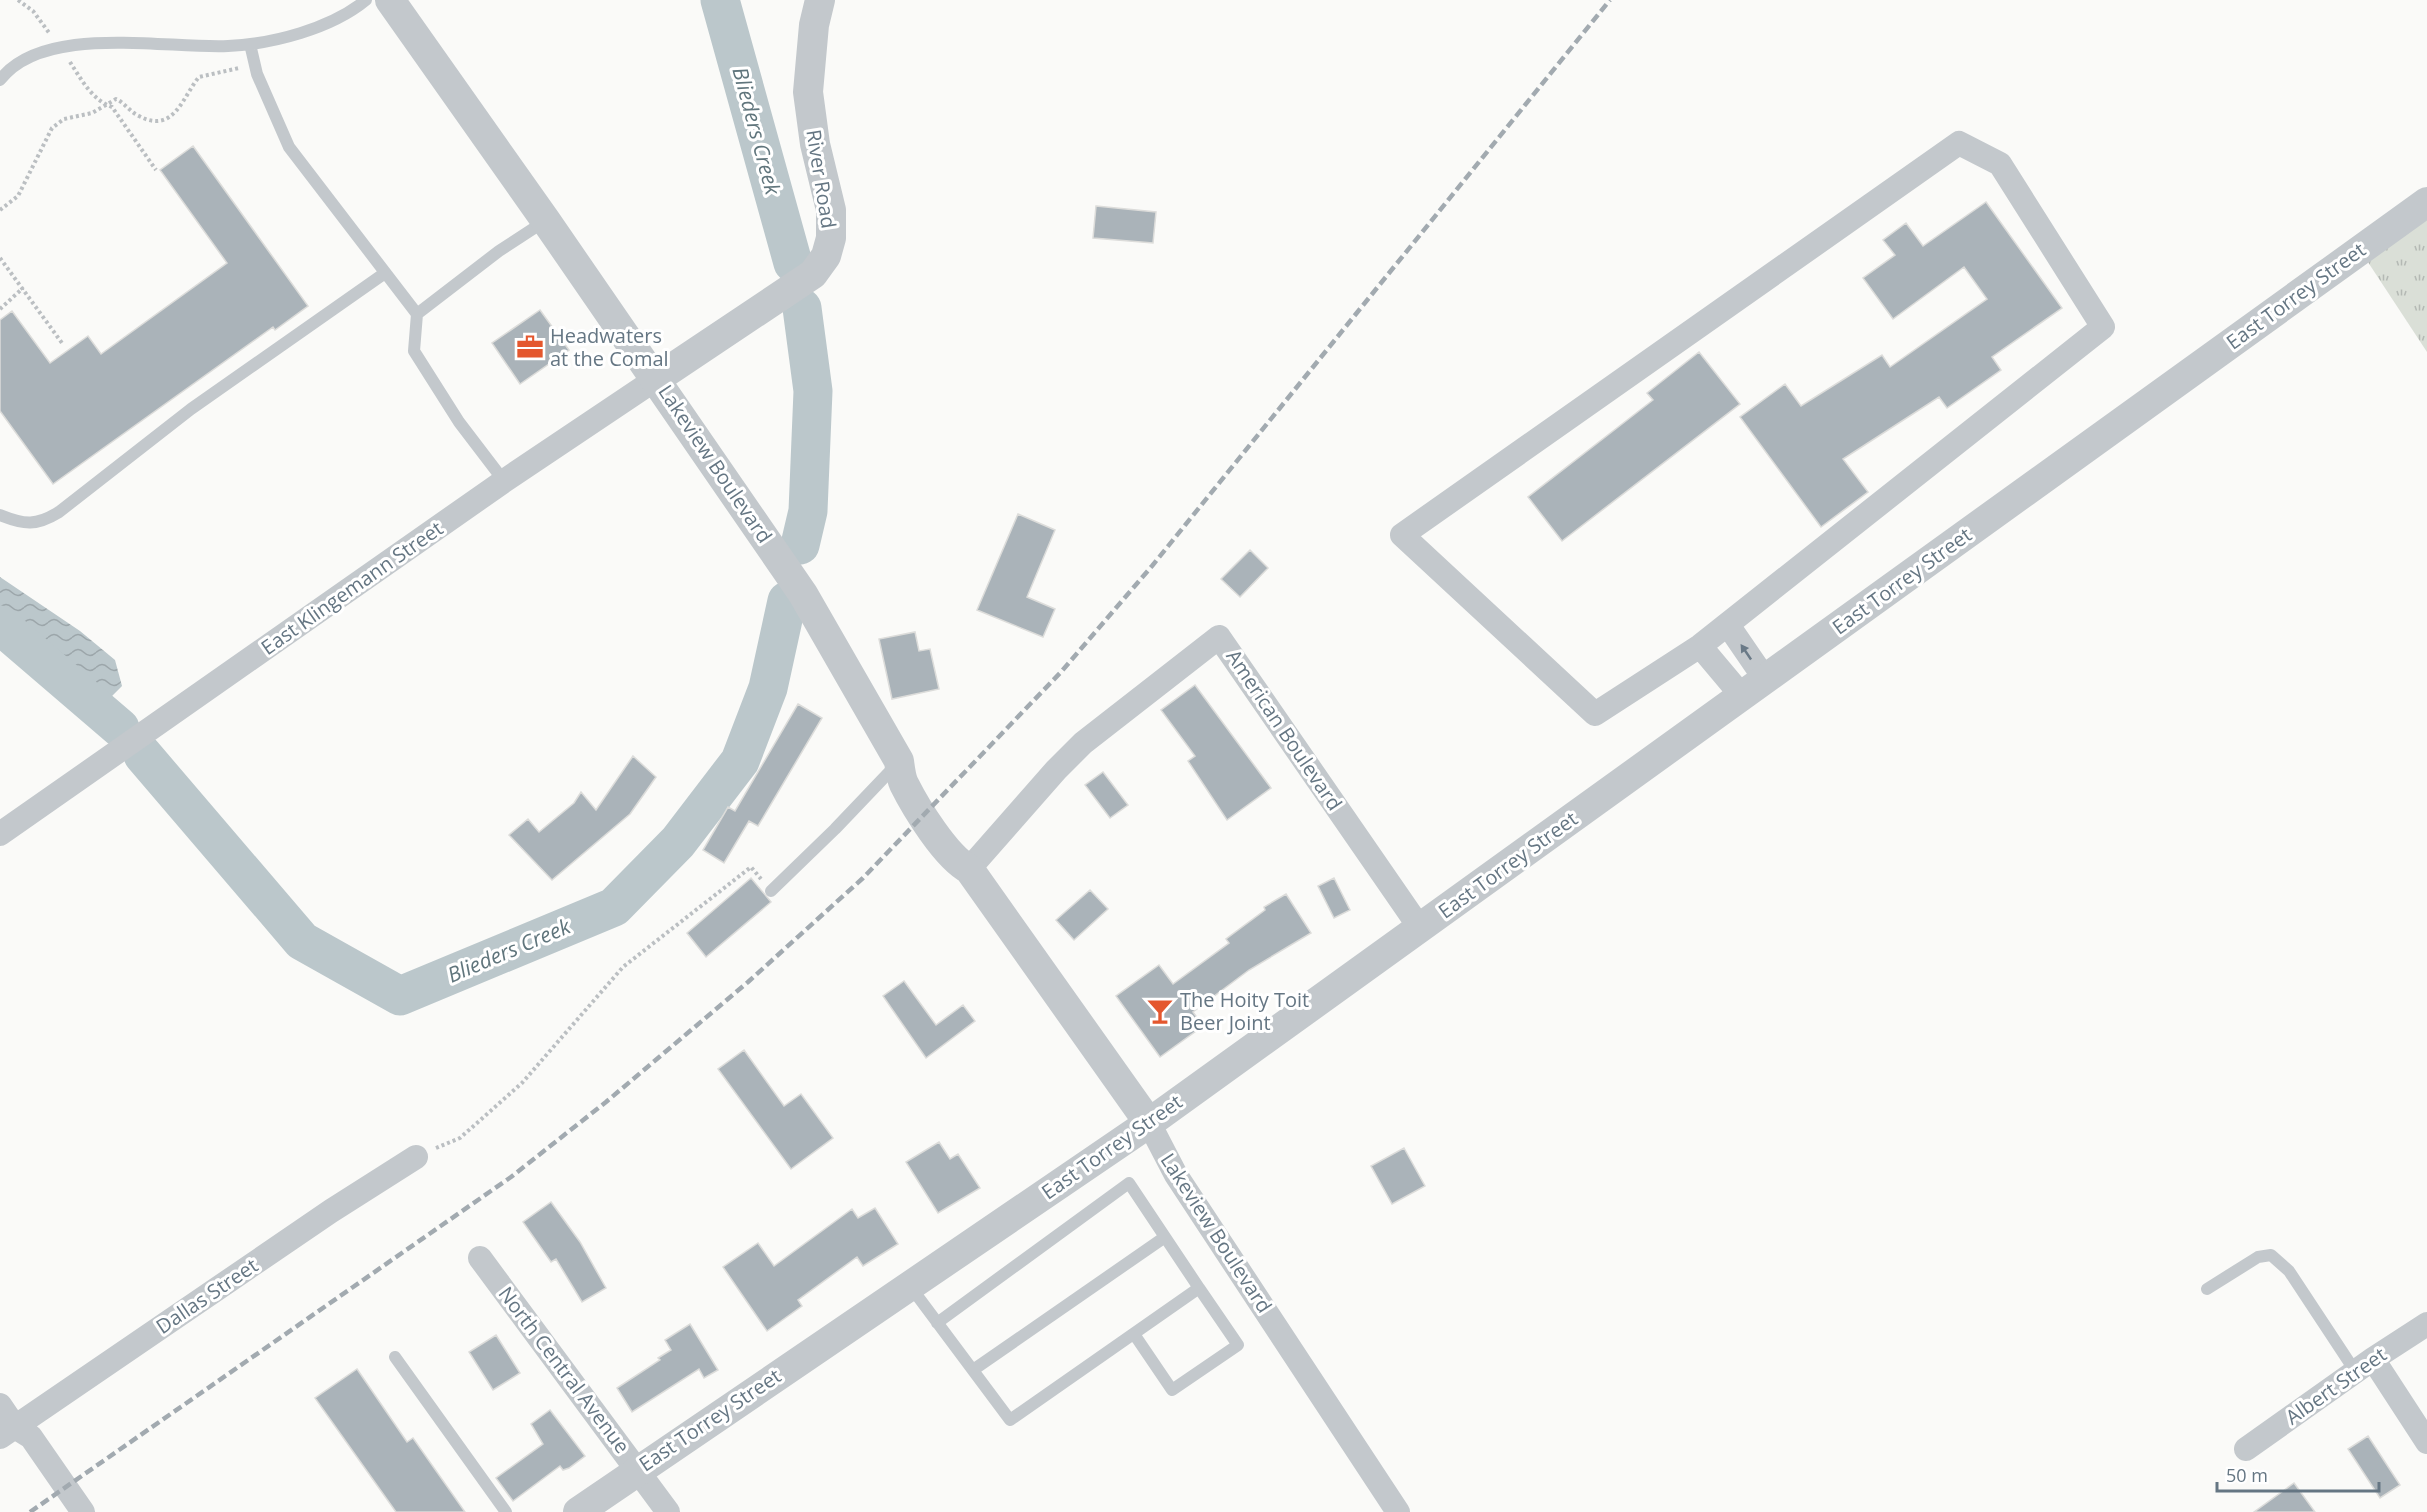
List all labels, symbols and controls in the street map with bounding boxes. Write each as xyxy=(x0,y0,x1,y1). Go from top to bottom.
water label: Blieders Creek xyxy=(727,64,788,198)
street label: River Road xyxy=(800,128,843,230)
street label: East Torrey Street xyxy=(2221,236,2371,355)
place label: Headwaters at the Comal xyxy=(550,322,669,372)
office icon: Headwaters at the Comal xyxy=(515,332,545,362)
street label: Lakeview Boulevard xyxy=(652,379,778,548)
street label: East Klingemann Street xyxy=(256,515,448,661)
street label: East Torrey Street xyxy=(1827,521,1977,640)
street label: American Boulevard xyxy=(1220,644,1348,816)
one-way arrow xyxy=(1741,644,1752,660)
street label: East Torrey Street xyxy=(1433,805,1583,924)
water label: Blieders Creek xyxy=(443,911,575,989)
place label: The Hoity Toit Beer Joint xyxy=(1180,986,1309,1036)
bar icon: The Hoity Toit Beer Joint xyxy=(1145,996,1175,1026)
street label: East Torrey Street xyxy=(1036,1088,1187,1205)
street label: Lakeview Boulevard xyxy=(1155,1148,1278,1318)
street label: Dallas Street xyxy=(150,1252,263,1340)
street label: North Central Avenue xyxy=(493,1281,636,1459)
street label: Albert Street xyxy=(2280,1341,2392,1430)
street label: East Torrey Street xyxy=(633,1362,786,1477)
scale bar xyxy=(2217,1455,2379,1493)
text: 50 m xyxy=(2226,1463,2268,1487)

